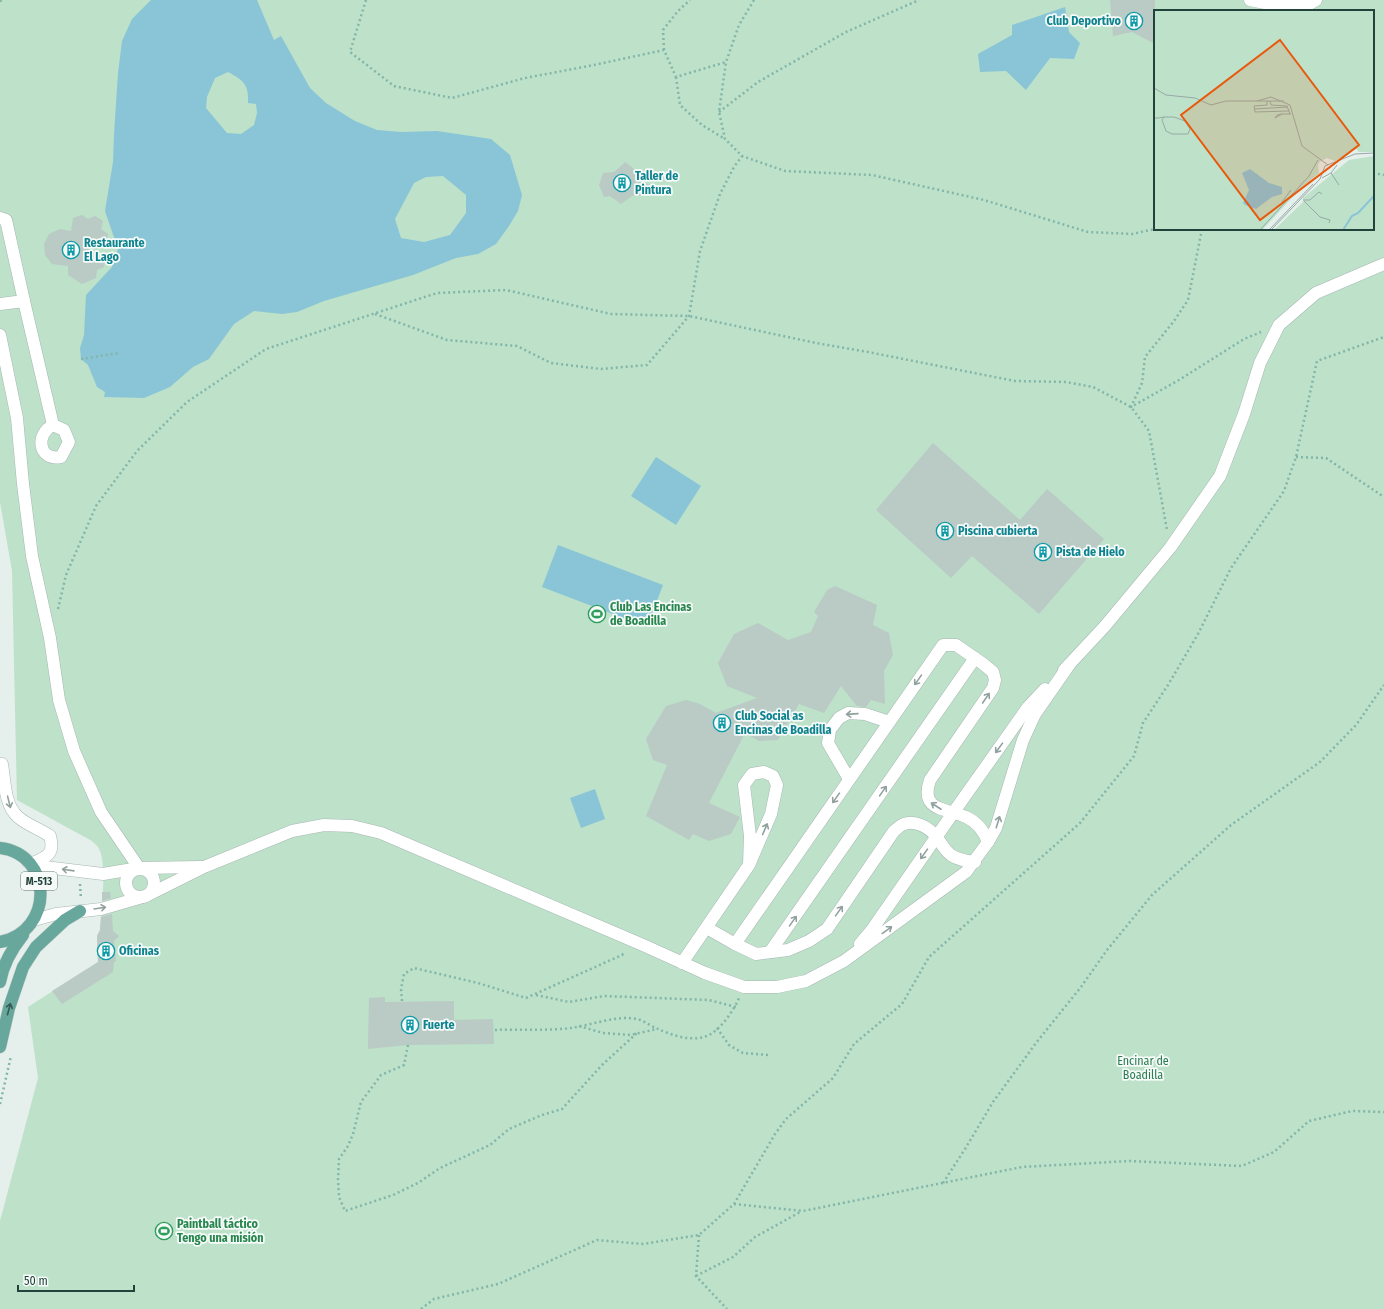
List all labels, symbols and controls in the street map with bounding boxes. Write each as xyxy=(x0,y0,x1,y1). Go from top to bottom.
inset map xyxy=(1154,10,1374,230)
building icon: Club Deportivo xyxy=(1124,11,1144,31)
place label: Club Deportivo xyxy=(1046,14,1122,28)
place label: Taller de Pintura xyxy=(635,169,678,197)
building icon: Taller de Pintura xyxy=(612,173,632,193)
place label: Restaurante El Lago xyxy=(84,236,145,264)
building icon: Restaurante El Lago xyxy=(61,240,81,260)
building icon: Piscina cubierta xyxy=(935,521,955,541)
place label: Piscina cubierta xyxy=(958,524,1038,538)
building icon: Pista de Hielo xyxy=(1033,542,1053,562)
place label: Pista de Hielo xyxy=(1056,545,1125,559)
place label: Club Las Encinas de Boadilla xyxy=(610,600,692,628)
sports icon: Club Las Encinas de Boadilla xyxy=(587,604,607,624)
one-way arrow xyxy=(914,674,922,685)
one-way arrow xyxy=(982,693,990,704)
place label: Club Social as Encinas de Boadilla xyxy=(735,709,831,737)
one-way arrow xyxy=(846,710,859,717)
building icon: Club Social as Encinas de Boadilla xyxy=(712,713,732,733)
one-way arrow xyxy=(995,742,1003,753)
one-way arrow xyxy=(879,786,887,797)
one-way arrow xyxy=(832,792,840,803)
one-way arrow xyxy=(6,795,13,808)
one-way arrow xyxy=(930,801,942,809)
one-way arrow xyxy=(995,816,1002,829)
one-way arrow xyxy=(761,823,769,835)
one-way arrow xyxy=(920,848,928,859)
one-way arrow xyxy=(62,866,75,874)
road number: M-513 xyxy=(21,872,57,890)
one-way arrow xyxy=(93,904,106,912)
one-way arrow xyxy=(835,905,843,916)
one-way arrow xyxy=(789,915,797,926)
one-way arrow xyxy=(881,926,892,934)
building icon: Oficinas xyxy=(96,941,116,961)
place label: Oficinas xyxy=(119,944,160,958)
one-way arrow xyxy=(6,1003,13,1016)
building icon: Fuerte xyxy=(400,1015,420,1035)
place label: Fuerte xyxy=(423,1018,455,1032)
park label: Encinar de Boadilla xyxy=(1117,1054,1169,1082)
place label: Paintball táctico Tengo una misión xyxy=(177,1217,264,1245)
sports icon: Paintball táctico Tengo una misión xyxy=(154,1221,174,1241)
scale bar xyxy=(18,1267,134,1293)
text: 50 m xyxy=(24,1274,48,1288)

